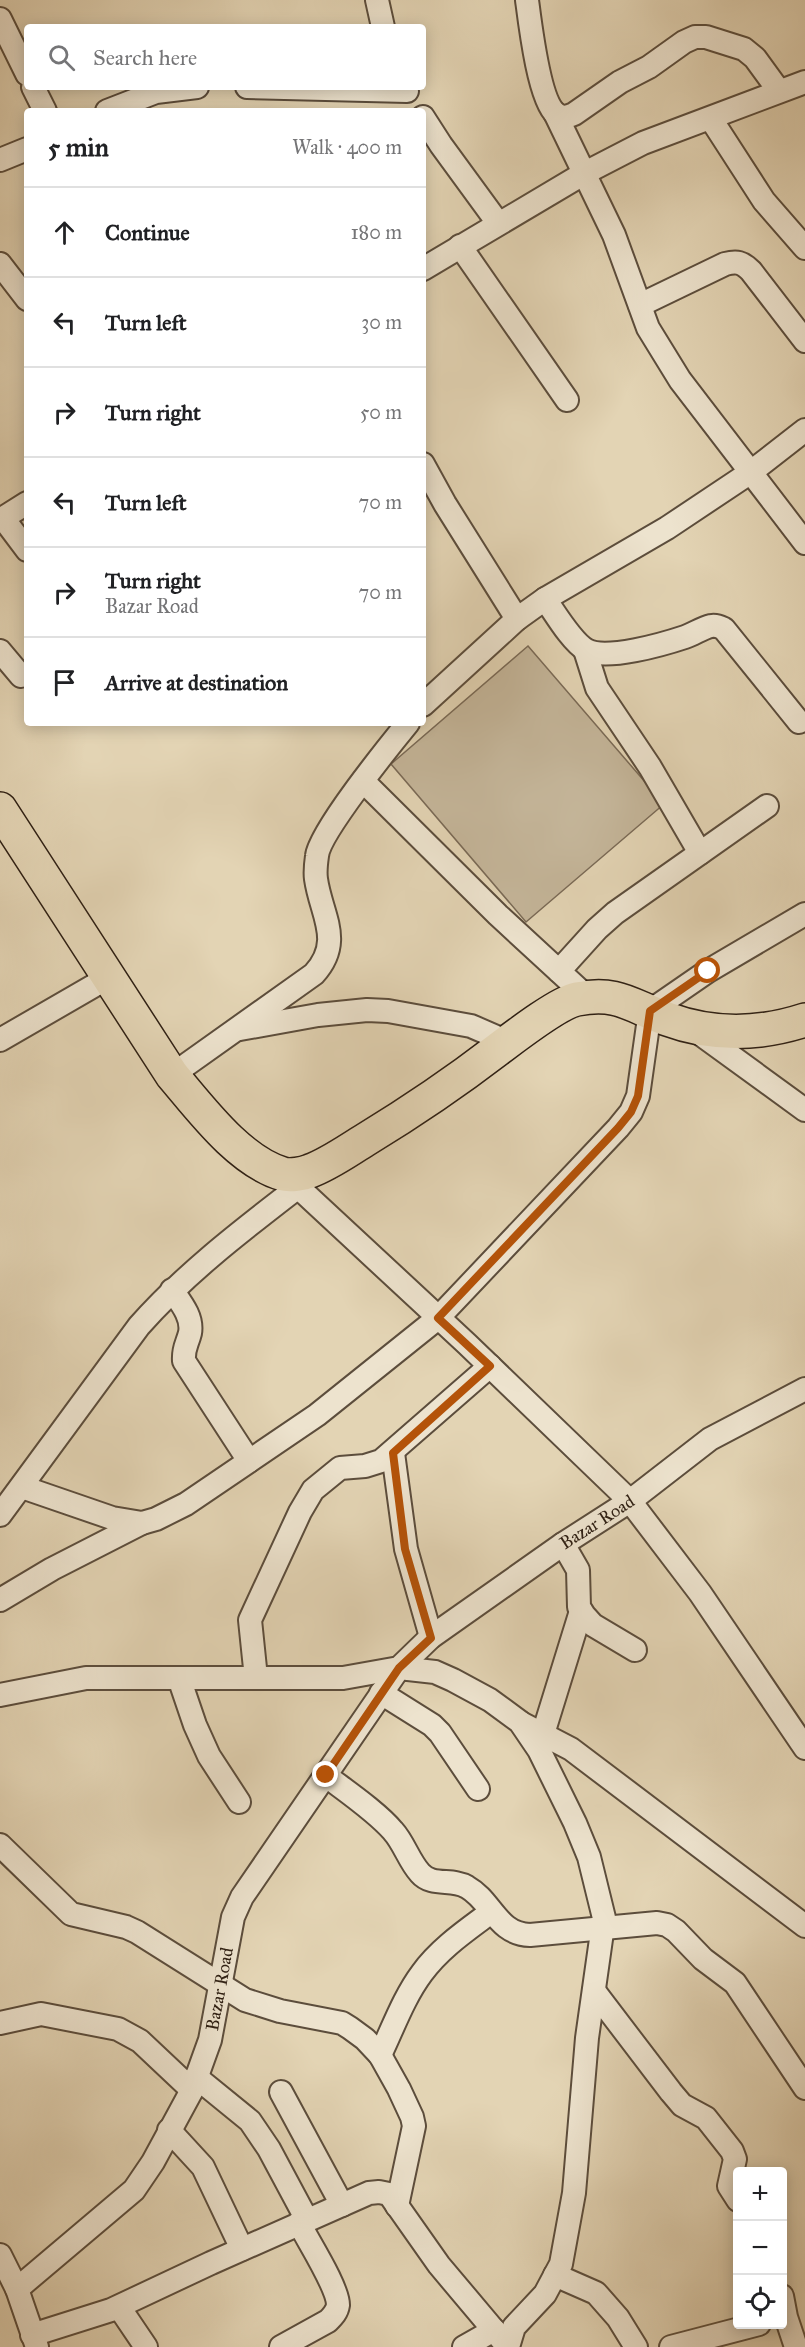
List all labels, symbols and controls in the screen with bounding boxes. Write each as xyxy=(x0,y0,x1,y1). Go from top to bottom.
search box xyxy=(24,24,426,90)
icon: search xyxy=(45,41,78,74)
text: Search here xyxy=(93,44,197,71)
text: 5 min xyxy=(48,131,109,163)
text: Walk · 400 m xyxy=(292,135,402,159)
icon: ahead xyxy=(48,216,81,249)
text: Continue xyxy=(105,219,190,246)
text: 180 m xyxy=(351,220,402,244)
icon: left xyxy=(48,306,81,339)
text: Turn left xyxy=(105,309,187,336)
text: 30 m xyxy=(361,310,402,334)
icon: right xyxy=(48,396,81,429)
text: Turn right xyxy=(105,399,201,426)
text: 50 m xyxy=(360,400,402,424)
icon: left xyxy=(48,486,81,519)
text: Turn left xyxy=(105,489,187,516)
text: 70 m xyxy=(359,490,402,514)
text: Turn right xyxy=(105,567,201,594)
icon: right xyxy=(48,576,81,609)
text: 70 m xyxy=(359,580,402,604)
text: Bazar Road xyxy=(105,594,199,618)
icon: arrive xyxy=(48,666,81,699)
text: Arrive at destination xyxy=(105,669,288,696)
route start xyxy=(694,957,720,983)
street label: Bazar Road xyxy=(556,1490,639,1554)
route end xyxy=(312,1761,338,1787)
street label: Bazar Road xyxy=(201,1945,238,2033)
map controls xyxy=(733,2167,787,2329)
button: + xyxy=(733,2167,787,2221)
button: − xyxy=(733,2221,787,2275)
button: locate xyxy=(733,2275,787,2329)

